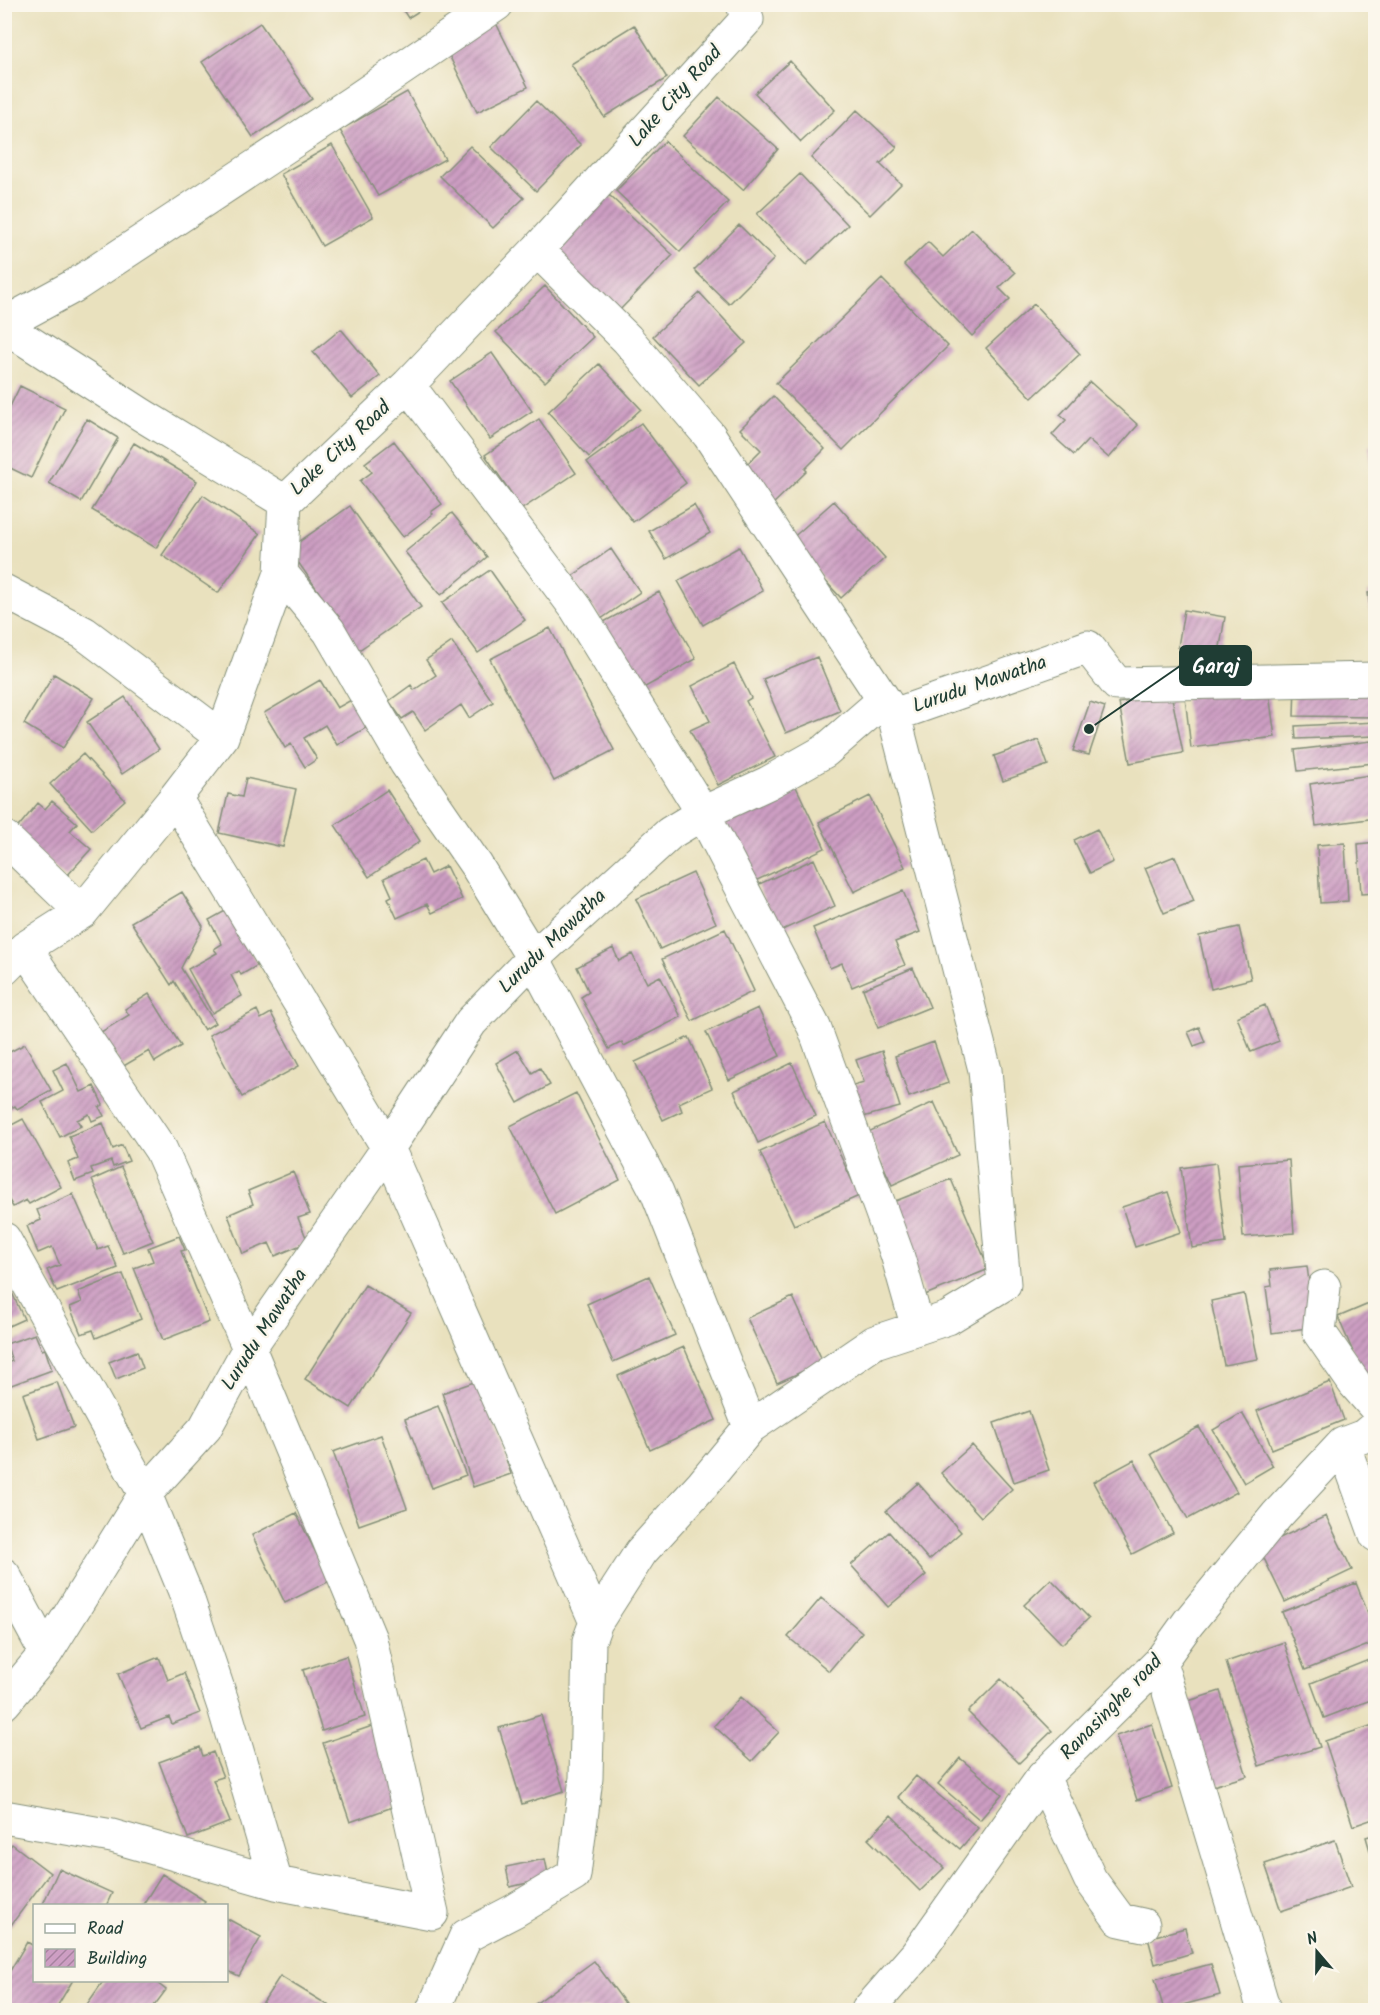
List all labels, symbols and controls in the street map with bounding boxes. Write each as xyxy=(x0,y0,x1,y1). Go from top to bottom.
street label: Lake City Road xyxy=(621,38,732,156)
street label: Lake City Road xyxy=(283,393,400,505)
callout: Garaj xyxy=(1180,646,1251,685)
street label: Lurudu Mawatha xyxy=(908,647,1052,723)
text: Garaj xyxy=(1192,651,1241,684)
street label: Lurudu Mawatha xyxy=(491,882,615,1002)
street label: Lurudu Mawatha xyxy=(213,1262,317,1398)
street label: Ranasinghe road xyxy=(1053,1647,1172,1769)
legend xyxy=(33,1904,228,1982)
text: Road xyxy=(87,1915,124,1944)
north arrow xyxy=(1287,1922,1347,1982)
text: N xyxy=(1303,1926,1321,1953)
text: Building xyxy=(87,1945,147,1974)

